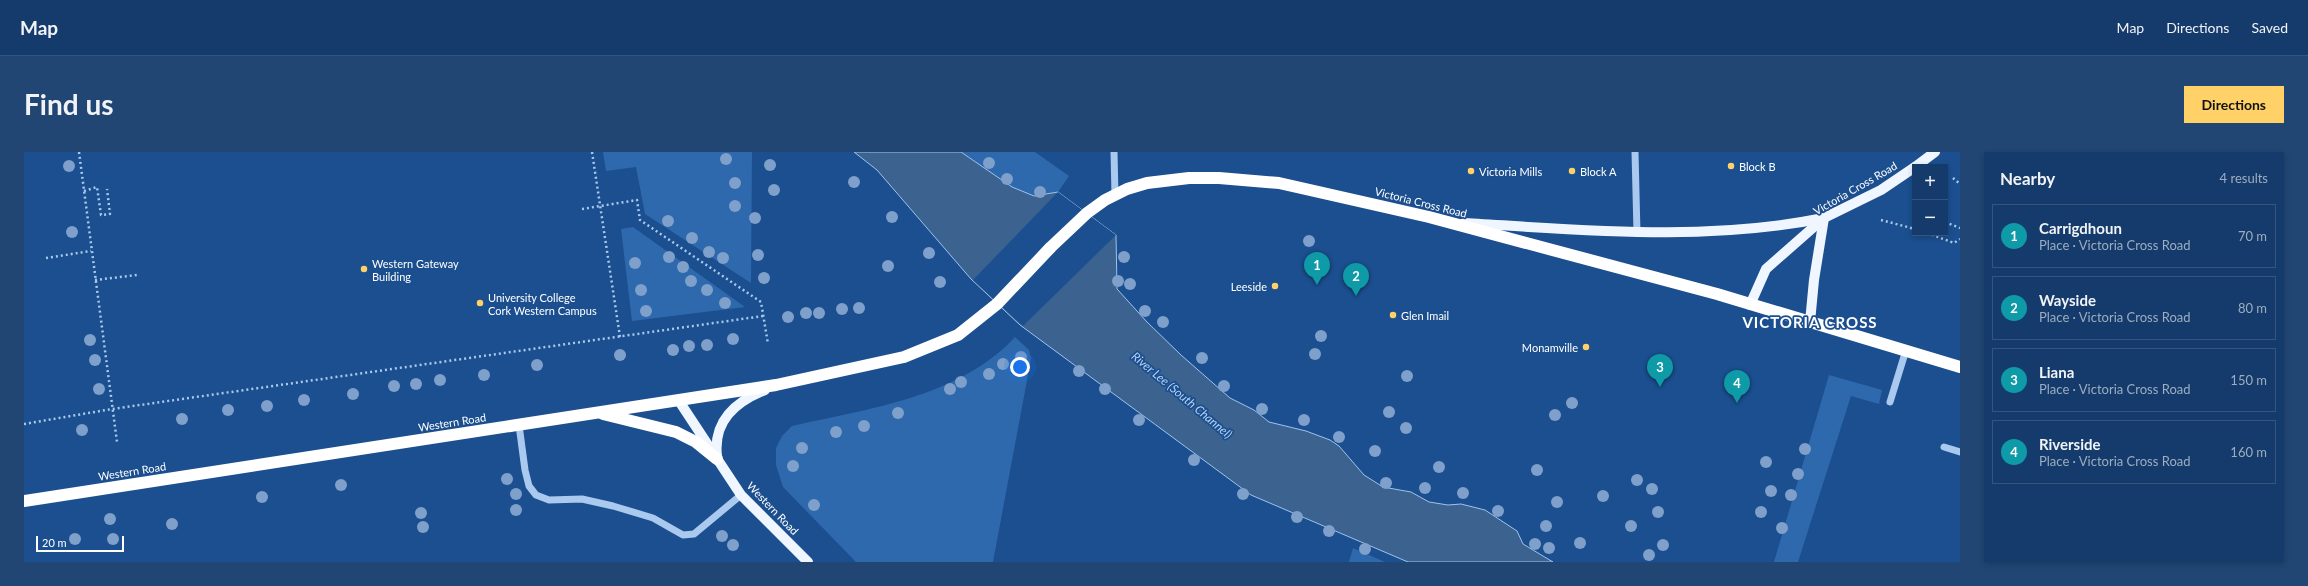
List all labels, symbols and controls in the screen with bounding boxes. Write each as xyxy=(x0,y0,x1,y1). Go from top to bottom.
text: Map xyxy=(20,16,58,39)
text: Map xyxy=(2117,19,2144,36)
text: Directions xyxy=(2166,19,2229,36)
text: Saved xyxy=(2251,19,2288,36)
button: Directions xyxy=(2184,86,2284,123)
text: Find us xyxy=(24,87,114,121)
street label: Victoria Cross Road xyxy=(1811,159,1899,217)
place label: Block B xyxy=(1739,160,1776,173)
marker: Block B xyxy=(1726,161,1736,171)
map controls xyxy=(1912,164,1948,236)
button: + xyxy=(1912,164,1948,200)
place label: Victoria Mills xyxy=(1479,165,1542,178)
place label: Block A xyxy=(1580,165,1617,178)
marker: Victoria Mills xyxy=(1466,166,1476,176)
marker: Block A xyxy=(1567,166,1577,176)
text: Nearby xyxy=(2000,168,2055,189)
text: 4 results xyxy=(2220,170,2268,186)
street label: Victoria Cross Road xyxy=(1374,184,1468,220)
button: − xyxy=(1912,200,1948,236)
text: Carrigdhoun xyxy=(2039,219,2122,237)
text: 1 xyxy=(2010,228,2018,244)
text: 70 m xyxy=(2238,228,2267,244)
text: Place · Victoria Cross Road xyxy=(2039,237,2191,253)
pin: 1 xyxy=(1304,252,1330,285)
place label: Western Gateway Building xyxy=(372,257,459,283)
pin: 2 xyxy=(1343,263,1369,296)
marker: Western Gateway Building xyxy=(359,264,369,274)
place label: Leeside xyxy=(1231,280,1267,293)
marker: Leeside xyxy=(1270,281,1280,291)
place label: University College Cork Western Campus xyxy=(488,291,597,317)
text: Wayside xyxy=(2039,291,2096,309)
marker: University College Cork Western Campus xyxy=(475,298,485,308)
text: 2 xyxy=(2010,300,2018,316)
text: 80 m xyxy=(2238,300,2267,316)
place label: Glen Imail xyxy=(1401,309,1449,322)
text: Place · Victoria Cross Road xyxy=(2039,309,2191,325)
marker: Glen Imail xyxy=(1388,310,1398,320)
district label: VICTORIA CROSS xyxy=(1741,313,1878,331)
place label: Monamville xyxy=(1522,341,1578,354)
marker: Monamville xyxy=(1581,342,1591,352)
water label: River Lee (South Channel) xyxy=(1129,349,1235,441)
pin: 3 xyxy=(1647,354,1673,387)
your location xyxy=(1010,357,1030,377)
text: Liana xyxy=(2039,363,2074,381)
pin: 4 xyxy=(1724,370,1750,403)
text: 3 xyxy=(2010,372,2018,388)
text: 150 m xyxy=(2230,372,2267,388)
text: Place · Victoria Cross Road xyxy=(2039,381,2191,397)
street label: Western Road xyxy=(417,410,487,434)
text: Riverside xyxy=(2039,435,2101,453)
text: 4 xyxy=(2010,444,2018,460)
text: 160 m xyxy=(2230,444,2267,460)
text: Place · Victoria Cross Road xyxy=(2039,453,2191,469)
street label: Western Road xyxy=(97,459,167,483)
street label: Western Road xyxy=(745,479,801,537)
scale bar xyxy=(36,534,124,553)
text: 20 m xyxy=(42,536,67,549)

